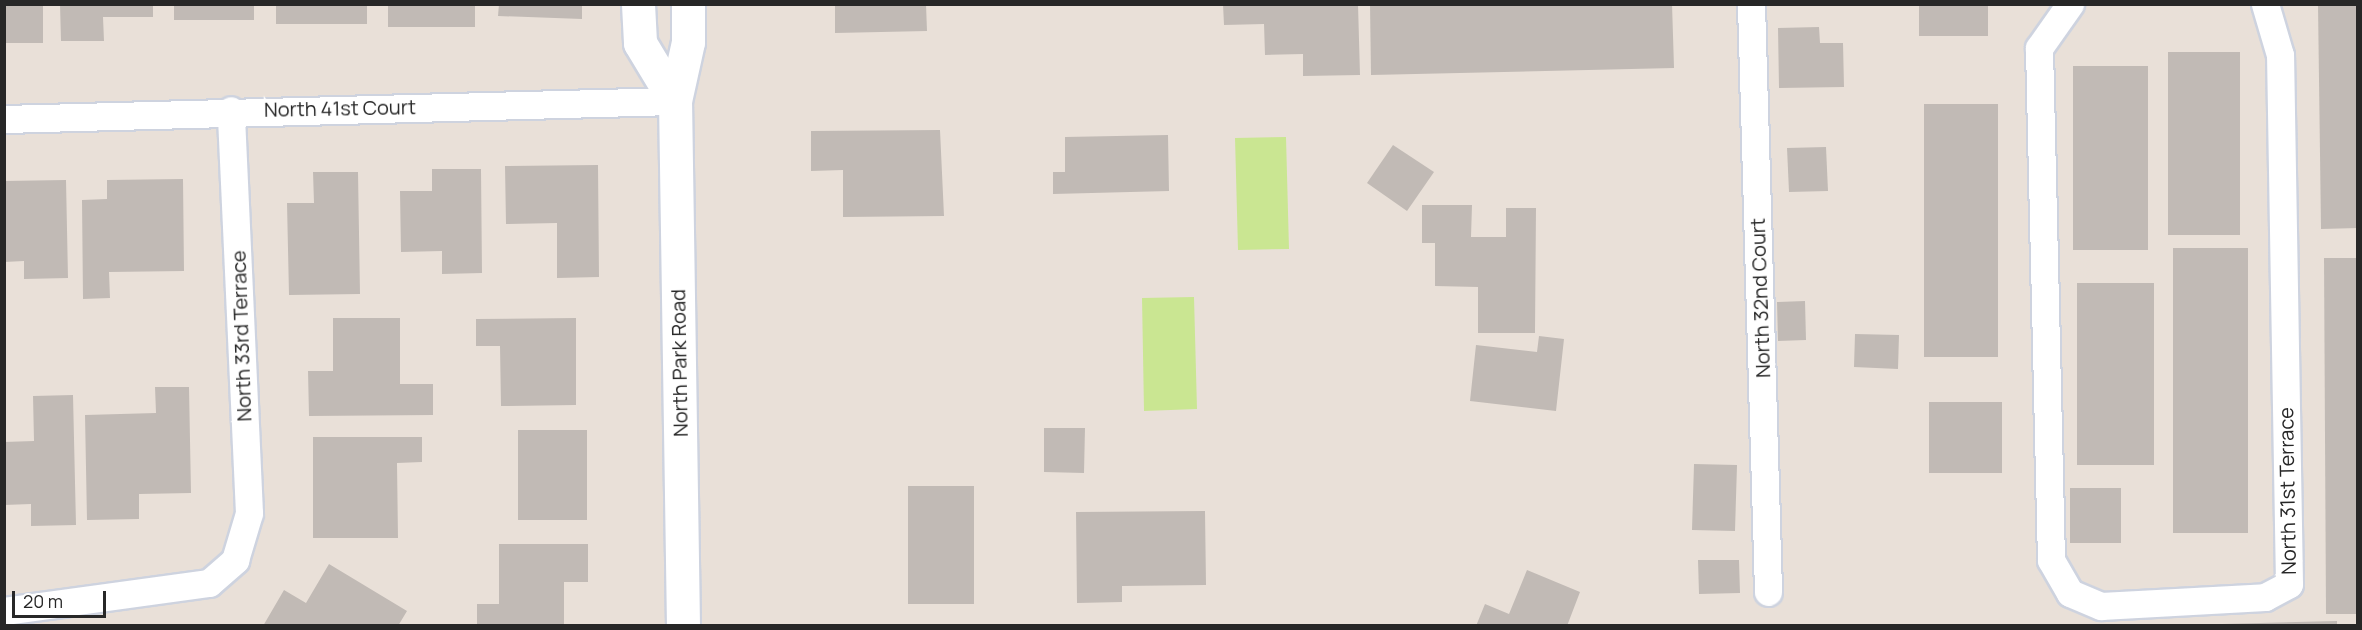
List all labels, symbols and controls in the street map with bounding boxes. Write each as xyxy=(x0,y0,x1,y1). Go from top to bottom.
street label: North 41st Court xyxy=(264,95,416,121)
street label: North 32nd Court xyxy=(1745,218,1775,378)
street label: North 33rd Terrace xyxy=(226,250,256,422)
street label: North Park Road xyxy=(666,289,692,437)
street label: North 31st Terrace xyxy=(2274,407,2300,575)
scale bar xyxy=(15,579,110,617)
text: 20 m xyxy=(23,589,63,613)

